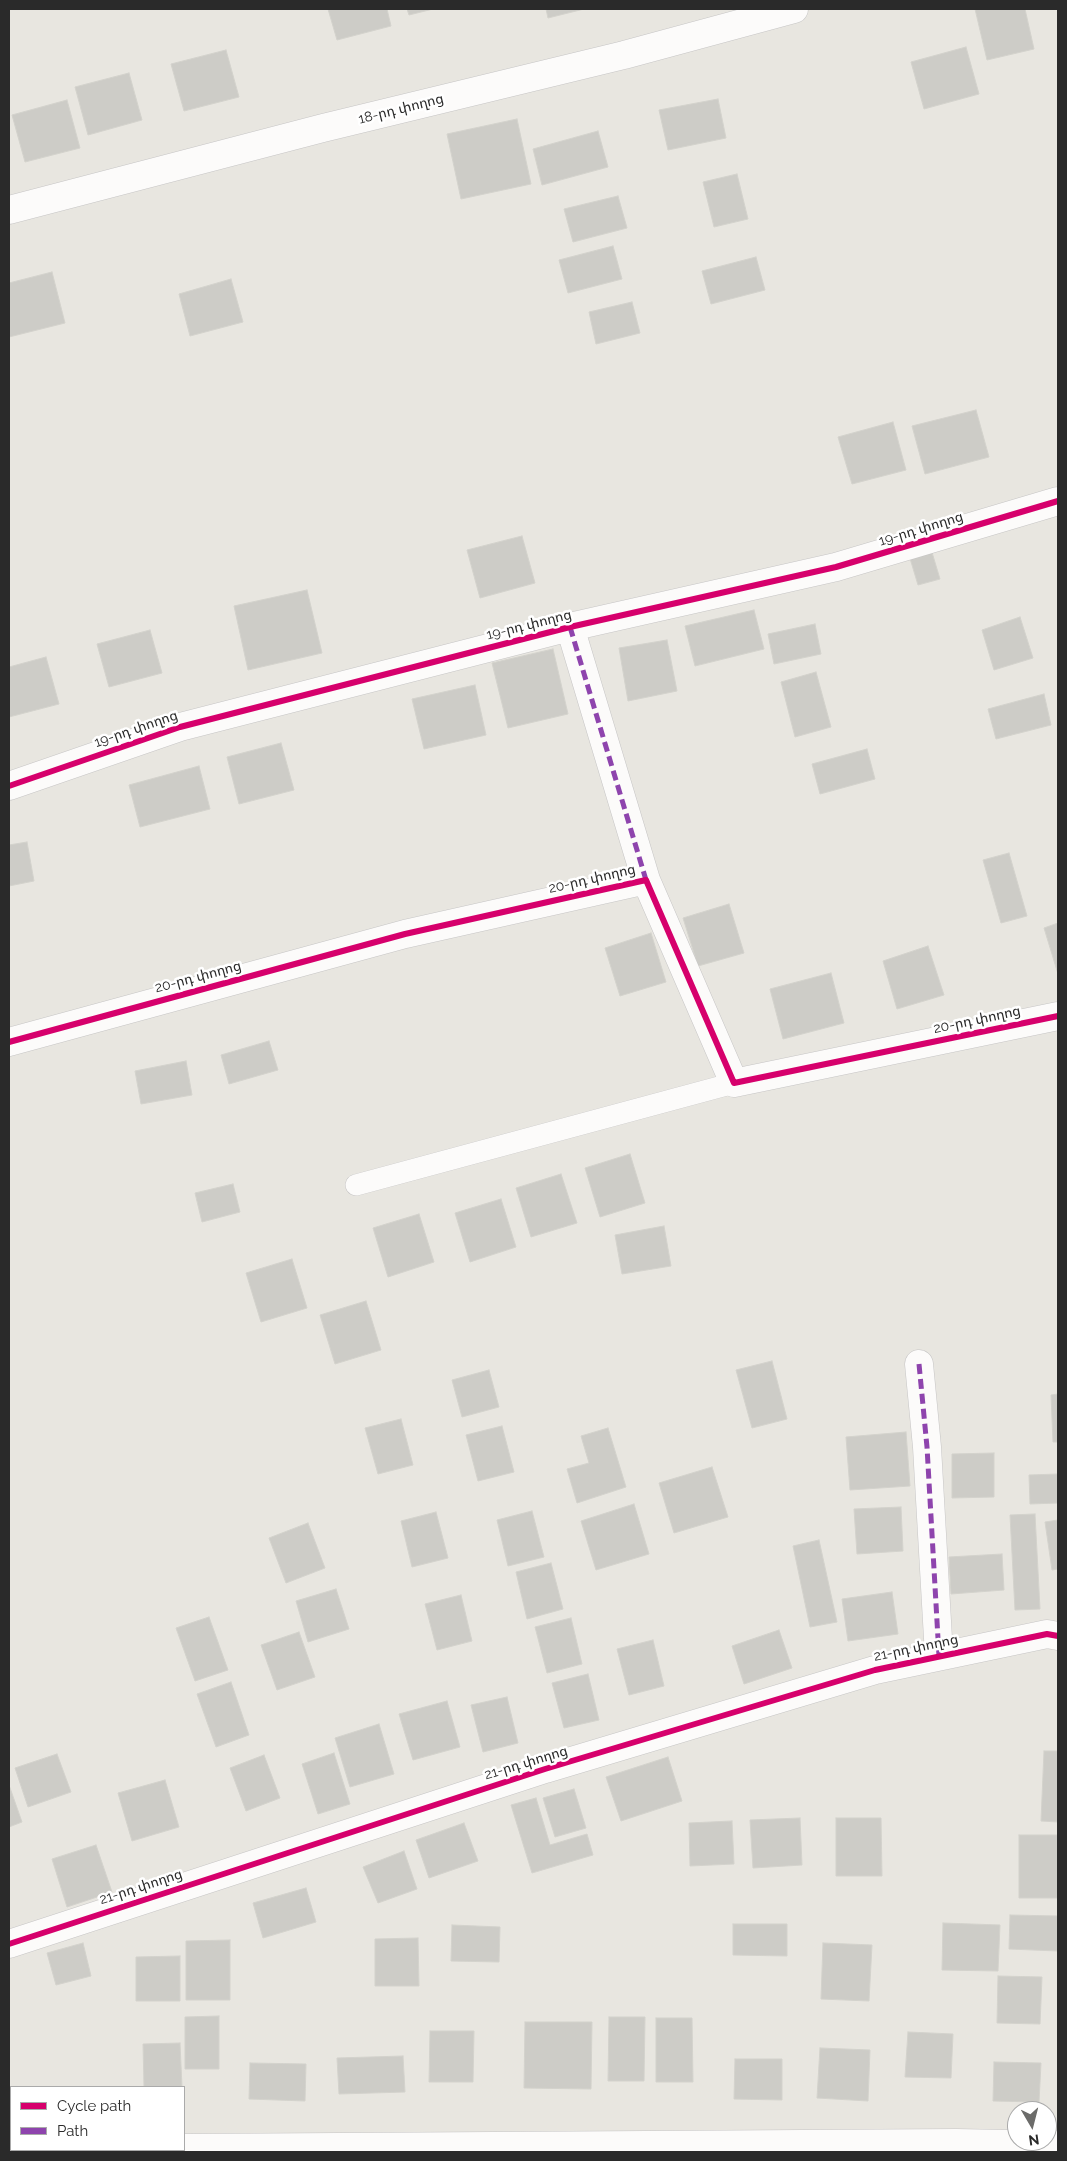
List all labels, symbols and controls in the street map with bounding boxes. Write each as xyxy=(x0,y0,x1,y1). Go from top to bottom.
street label: 18-րդ փողոց xyxy=(357,90,445,128)
street label: 19-րդ փողոց xyxy=(877,508,965,550)
street label: 19-րդ փողոց xyxy=(485,606,573,644)
street label: 19-րդ փողոց xyxy=(92,707,180,751)
street label: 20-րդ փողոց xyxy=(547,861,637,897)
street label: 20-րդ փողոց xyxy=(153,957,243,997)
street label: 20-րդ փողոց xyxy=(932,1003,1022,1037)
street label: 21-րդ փողոց xyxy=(872,1631,960,1665)
street label: 21-րդ փողոց xyxy=(482,1742,570,1784)
street label: 21-րդ փողոց xyxy=(97,1866,185,1908)
legend xyxy=(10,2086,185,2151)
text: Cycle path xyxy=(57,2097,131,2115)
north arrow xyxy=(1007,2101,1057,2151)
text: Path xyxy=(57,2122,88,2140)
text: N xyxy=(1028,2131,1040,2149)

